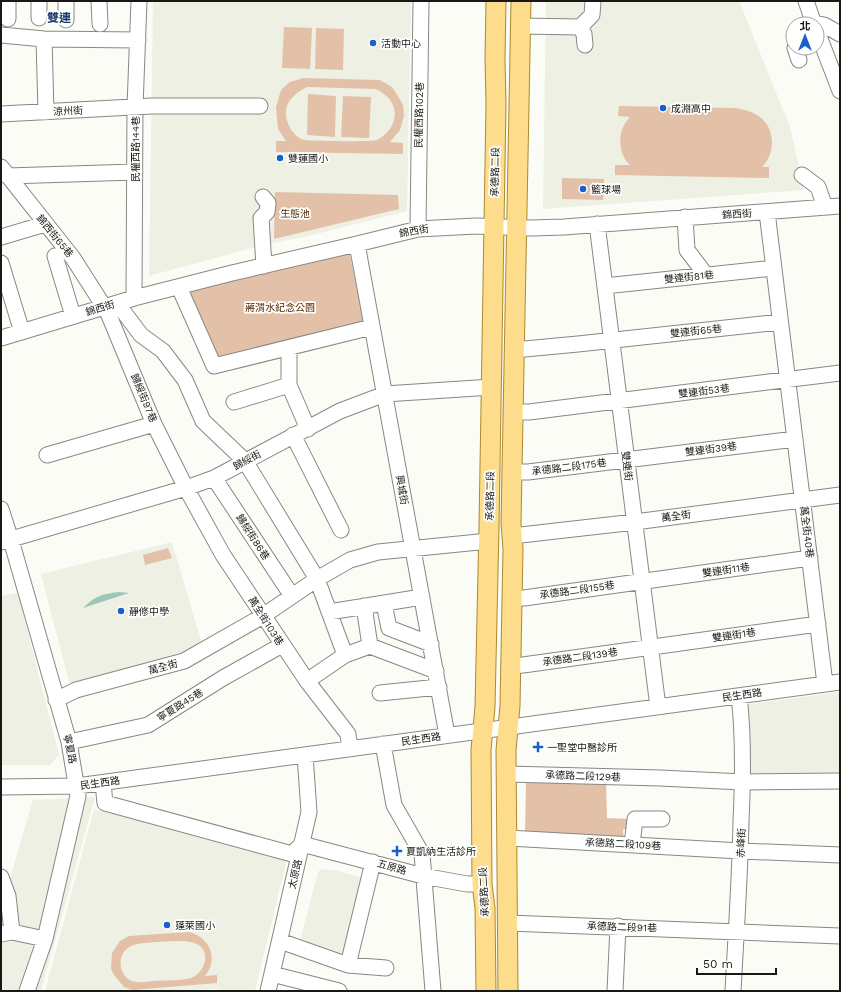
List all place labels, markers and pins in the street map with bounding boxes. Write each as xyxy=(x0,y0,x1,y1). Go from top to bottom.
marker: 活動中心 xyxy=(368,38,378,48)
place label: 活動中心 xyxy=(381,38,421,49)
marker: 成淵高中 xyxy=(658,103,668,113)
place label: 成淵高中 xyxy=(671,103,711,114)
marker: 雙蓮國小 xyxy=(275,153,285,163)
place label: 雙蓮國小 xyxy=(288,153,328,164)
marker: 籃球場 xyxy=(578,184,588,194)
place label: 籃球場 xyxy=(591,184,621,195)
marker: 靜修中學 xyxy=(116,606,126,616)
place label: 靜修中學 xyxy=(129,606,169,617)
marker: 一聖堂中醫診所 xyxy=(532,741,544,753)
place label: 一聖堂中醫診所 xyxy=(547,742,617,753)
marker: 夏凱納生活診所 xyxy=(391,845,403,857)
place label: 夏凱納生活診所 xyxy=(406,846,476,857)
marker: 蓬萊國小 xyxy=(162,920,172,930)
place label: 蓬萊國小 xyxy=(175,920,215,931)

